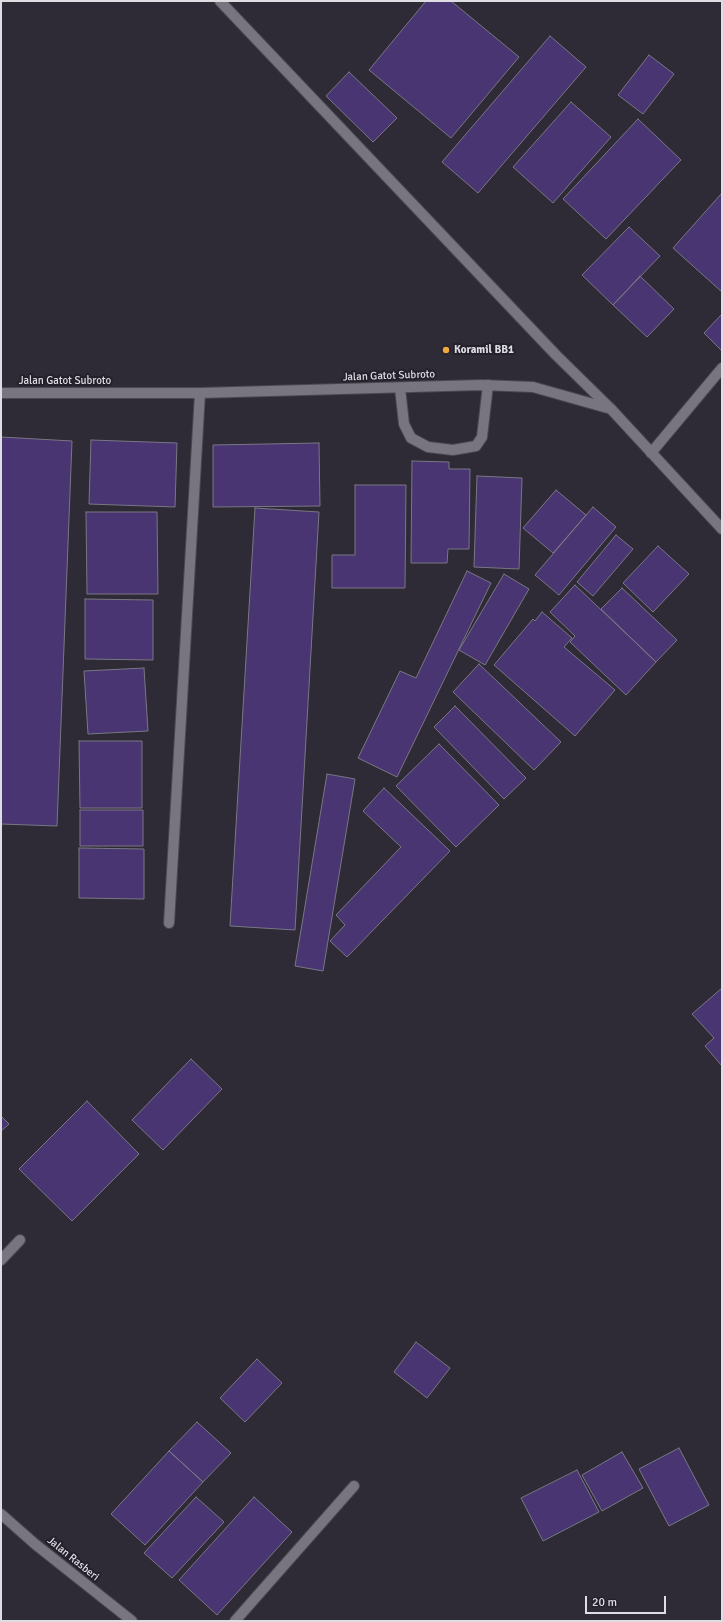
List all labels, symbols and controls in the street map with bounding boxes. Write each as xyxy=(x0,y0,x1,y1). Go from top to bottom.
place label: Koramil BB1 xyxy=(454,343,514,357)
marker: Koramil BB1 xyxy=(441,345,451,355)
street label: Jalan Gatot Subroto xyxy=(343,368,435,384)
street label: Jalan Gatot Subroto xyxy=(19,374,111,388)
street label: Jalan Rasberi xyxy=(44,1534,102,1584)
scale bar xyxy=(587,1588,668,1614)
text: 20 m xyxy=(592,1595,617,1610)

